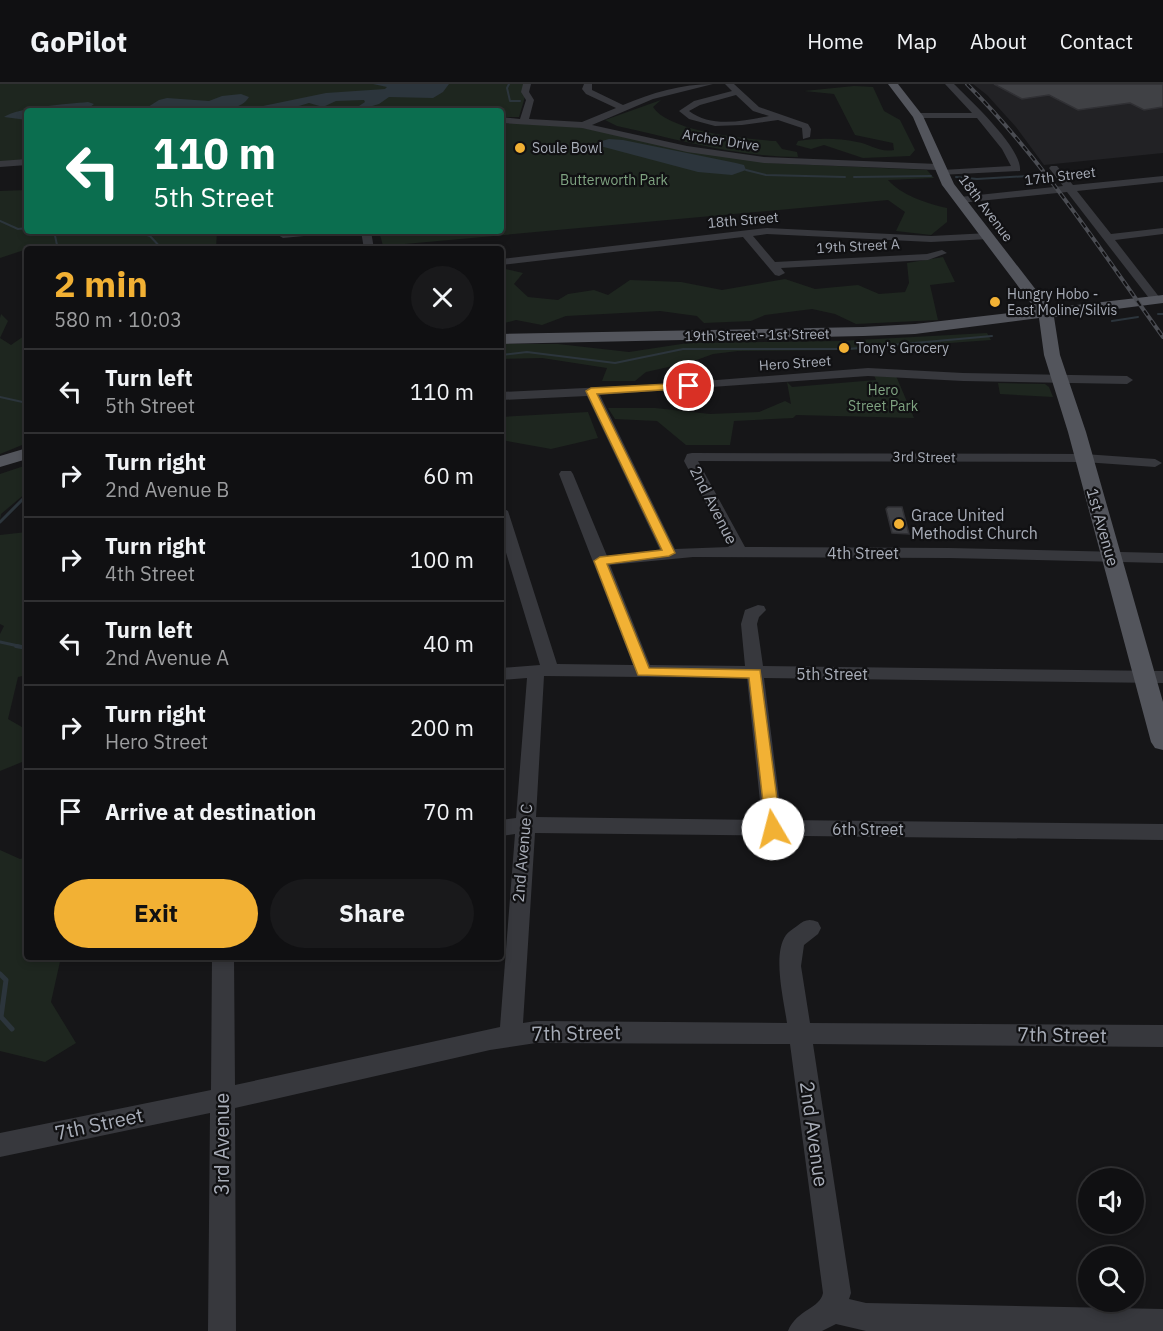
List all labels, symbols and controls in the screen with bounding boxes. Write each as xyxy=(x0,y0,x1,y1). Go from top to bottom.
text: GoPilot xyxy=(30,23,127,60)
text: Home xyxy=(807,27,864,55)
text: Map xyxy=(897,27,937,55)
text: About xyxy=(970,27,1027,55)
text: Contact xyxy=(1060,27,1133,55)
street label: Archer Drive xyxy=(681,125,761,155)
text: 110 m xyxy=(153,126,276,181)
icon: left xyxy=(54,132,132,210)
place label: Soule Bowl xyxy=(532,139,602,157)
marker: Soule Bowl xyxy=(513,141,527,155)
street label: 17th Street xyxy=(1023,163,1097,189)
park label: Butterworth Park xyxy=(560,171,669,189)
street label: 18th Avenue xyxy=(955,171,1017,245)
text: 5th Street xyxy=(153,179,274,214)
street label: 18th Street xyxy=(707,208,779,232)
street label: 19th Street A xyxy=(816,235,900,257)
text: 2 min xyxy=(54,260,148,307)
button: close xyxy=(411,266,474,329)
place label: Hungry Hobo - East Moline/Silvis xyxy=(1007,285,1118,319)
marker: Hungry Hobo - East Moline/Silvis xyxy=(988,295,1002,309)
text: 580 m · 10:03 xyxy=(54,306,182,333)
street label: 19th Street - 1st Street xyxy=(684,325,830,345)
place label: Tony's Grocery xyxy=(856,339,949,357)
marker: Tony's Grocery xyxy=(837,341,851,355)
street label: Hero Street xyxy=(758,351,832,374)
pin xyxy=(663,360,714,411)
text: Turn left xyxy=(105,363,193,392)
icon: arrive xyxy=(672,369,705,402)
icon: left xyxy=(54,375,87,408)
text: 110 m xyxy=(410,377,474,406)
park label: Hero Street Park xyxy=(848,381,919,415)
text: 5th Street xyxy=(105,392,195,419)
text: Turn right xyxy=(105,447,206,476)
street label: 3rd Street xyxy=(892,447,956,467)
icon: right xyxy=(54,459,87,492)
text: 60 m xyxy=(423,461,474,490)
street label: 2nd Avenue xyxy=(686,463,742,548)
text: 2nd Avenue B xyxy=(105,476,229,503)
street label: 1st Avenue xyxy=(1082,486,1124,568)
place label: Grace United Methodist Church xyxy=(911,505,1038,543)
marker: Grace United Methodist Church xyxy=(892,517,906,531)
text: Turn right xyxy=(105,531,206,560)
icon: right xyxy=(54,543,87,576)
street label: 4th Street xyxy=(827,543,899,563)
text: 100 m xyxy=(410,545,474,574)
text: 4th Street xyxy=(105,560,195,587)
text: Turn left xyxy=(105,615,193,644)
icon: left xyxy=(54,627,87,660)
text: 40 m xyxy=(423,629,474,658)
text: 2nd Avenue A xyxy=(105,644,229,671)
street label: 5th Street xyxy=(796,664,868,684)
text: Turn right xyxy=(105,699,206,728)
icon: right xyxy=(54,711,87,744)
text: 200 m xyxy=(410,713,474,742)
text: Hero Street xyxy=(105,728,208,755)
icon: arrive xyxy=(54,795,87,828)
text: Arrive at destination xyxy=(105,797,316,826)
text: 70 m xyxy=(423,797,474,826)
position arrow xyxy=(741,797,805,861)
street label: 2nd Avenue C xyxy=(508,803,536,903)
street label: 6th Street xyxy=(832,819,904,839)
button: Exit xyxy=(54,879,258,948)
button: Share xyxy=(270,879,474,948)
street label: 7th Street xyxy=(531,1018,621,1047)
street label: 7th Street xyxy=(1017,1020,1107,1049)
street label: 2nd Avenue xyxy=(794,1079,835,1189)
street label: 3rd Avenue xyxy=(208,1093,235,1195)
street label: 7th Street xyxy=(52,1101,146,1146)
map controls xyxy=(1078,1168,1144,1312)
button: sound xyxy=(1078,1168,1144,1234)
button: search xyxy=(1078,1246,1144,1312)

